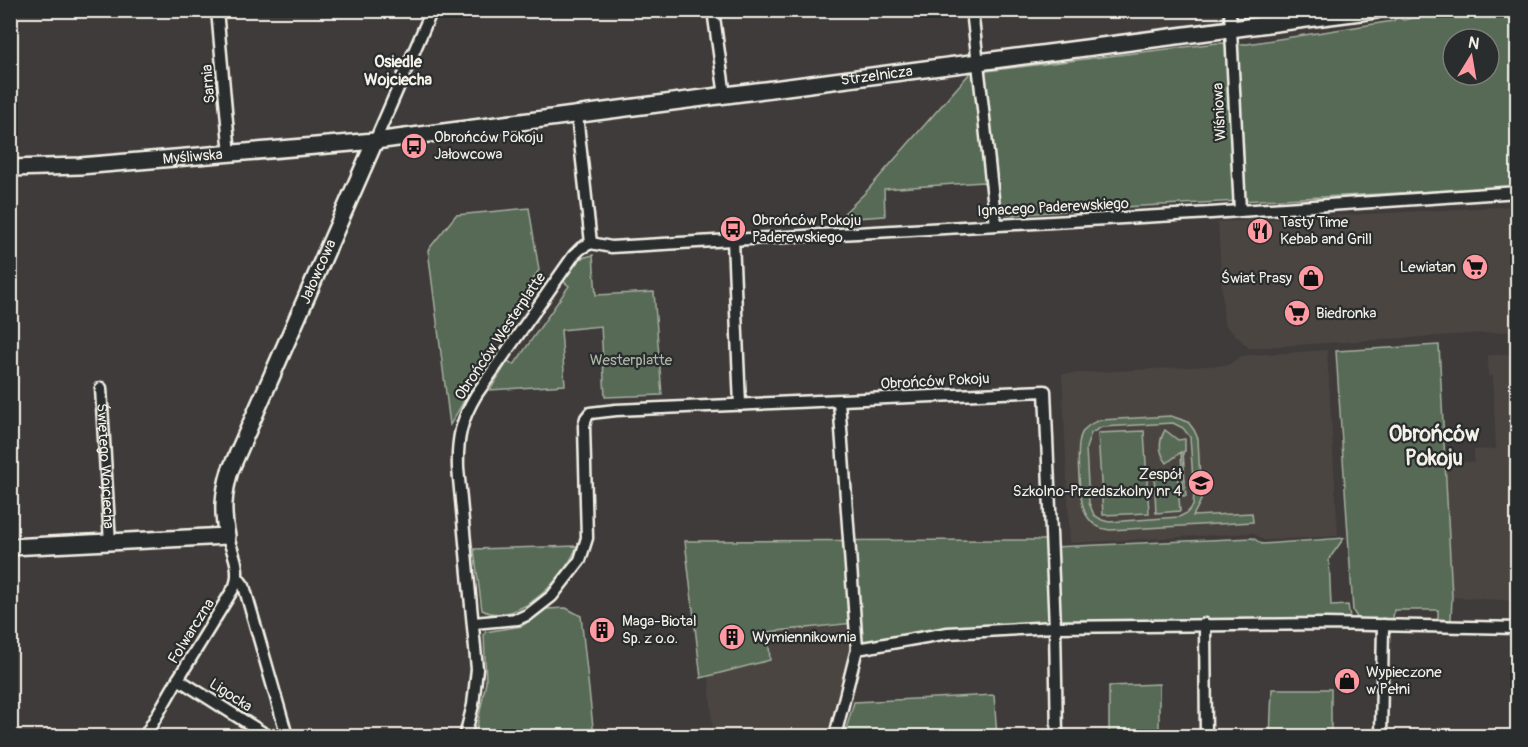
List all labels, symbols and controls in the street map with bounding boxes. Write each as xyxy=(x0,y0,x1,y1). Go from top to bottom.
north arrow xyxy=(1441,27,1501,87)
text: N xyxy=(1466,32,1481,54)
district label: Osiedle Wojciecha xyxy=(364,52,432,90)
street label: Strzelnicza xyxy=(839,62,914,90)
street label: Sarnia xyxy=(197,64,220,104)
street label: Wiśniowa xyxy=(1208,82,1231,142)
place label: Obrońców Pokoju Jałowcowa xyxy=(434,128,543,164)
bus stop icon: Obrońców Pokoju Jałowcowa xyxy=(399,131,429,161)
street label: Myśliwska xyxy=(162,145,223,169)
street label: Ignacego Paderewskiego xyxy=(977,194,1129,221)
place label: Obrońców Pokoju Paderewskiego xyxy=(752,211,861,247)
place label: Tasty Time Kebab and Grill xyxy=(1280,213,1372,249)
bus stop icon: Obrońców Pokoju Paderewskiego xyxy=(718,214,748,244)
restaurant icon: Tasty Time Kebab and Grill xyxy=(1245,216,1275,246)
street label: Jałowcowa xyxy=(296,236,341,307)
supermarket icon: Lewiatan xyxy=(1460,252,1490,282)
place label: Lewiatan xyxy=(1400,258,1456,277)
shop icon: Świat Prasy xyxy=(1296,263,1326,293)
street label: Obrońców Westerplatte xyxy=(451,268,551,404)
place label: Świat Prasy xyxy=(1221,269,1293,288)
supermarket icon: Biedronka xyxy=(1282,298,1312,328)
place label: Biedronka xyxy=(1316,304,1377,323)
park label: Westerplatte xyxy=(590,351,673,370)
street label: Obrońców Pokoju xyxy=(880,369,990,394)
street label: Świętego Wojciecha xyxy=(92,403,118,529)
district label: Obrońców Pokoju xyxy=(1389,421,1480,472)
place label: Zespół Szkolno-Przedszkolny nr 4 xyxy=(1013,465,1182,501)
school or university icon: Zespół Szkolno-Przedszkolny nr 4 xyxy=(1186,468,1216,498)
street label: Folwarczna xyxy=(164,595,219,667)
place label: Maga-Biotal Sp. z o.o. xyxy=(622,612,697,648)
building icon: Maga-Biotal Sp. z o.o. xyxy=(587,615,617,645)
building icon: Wymiennikownia xyxy=(717,622,747,652)
place label: Wymiennikownia xyxy=(752,628,856,647)
place label: Wypieczone w Pełni xyxy=(1366,663,1442,699)
shop icon: Wypieczone w Pełni xyxy=(1332,666,1362,696)
street label: Ligocka xyxy=(206,674,256,716)

